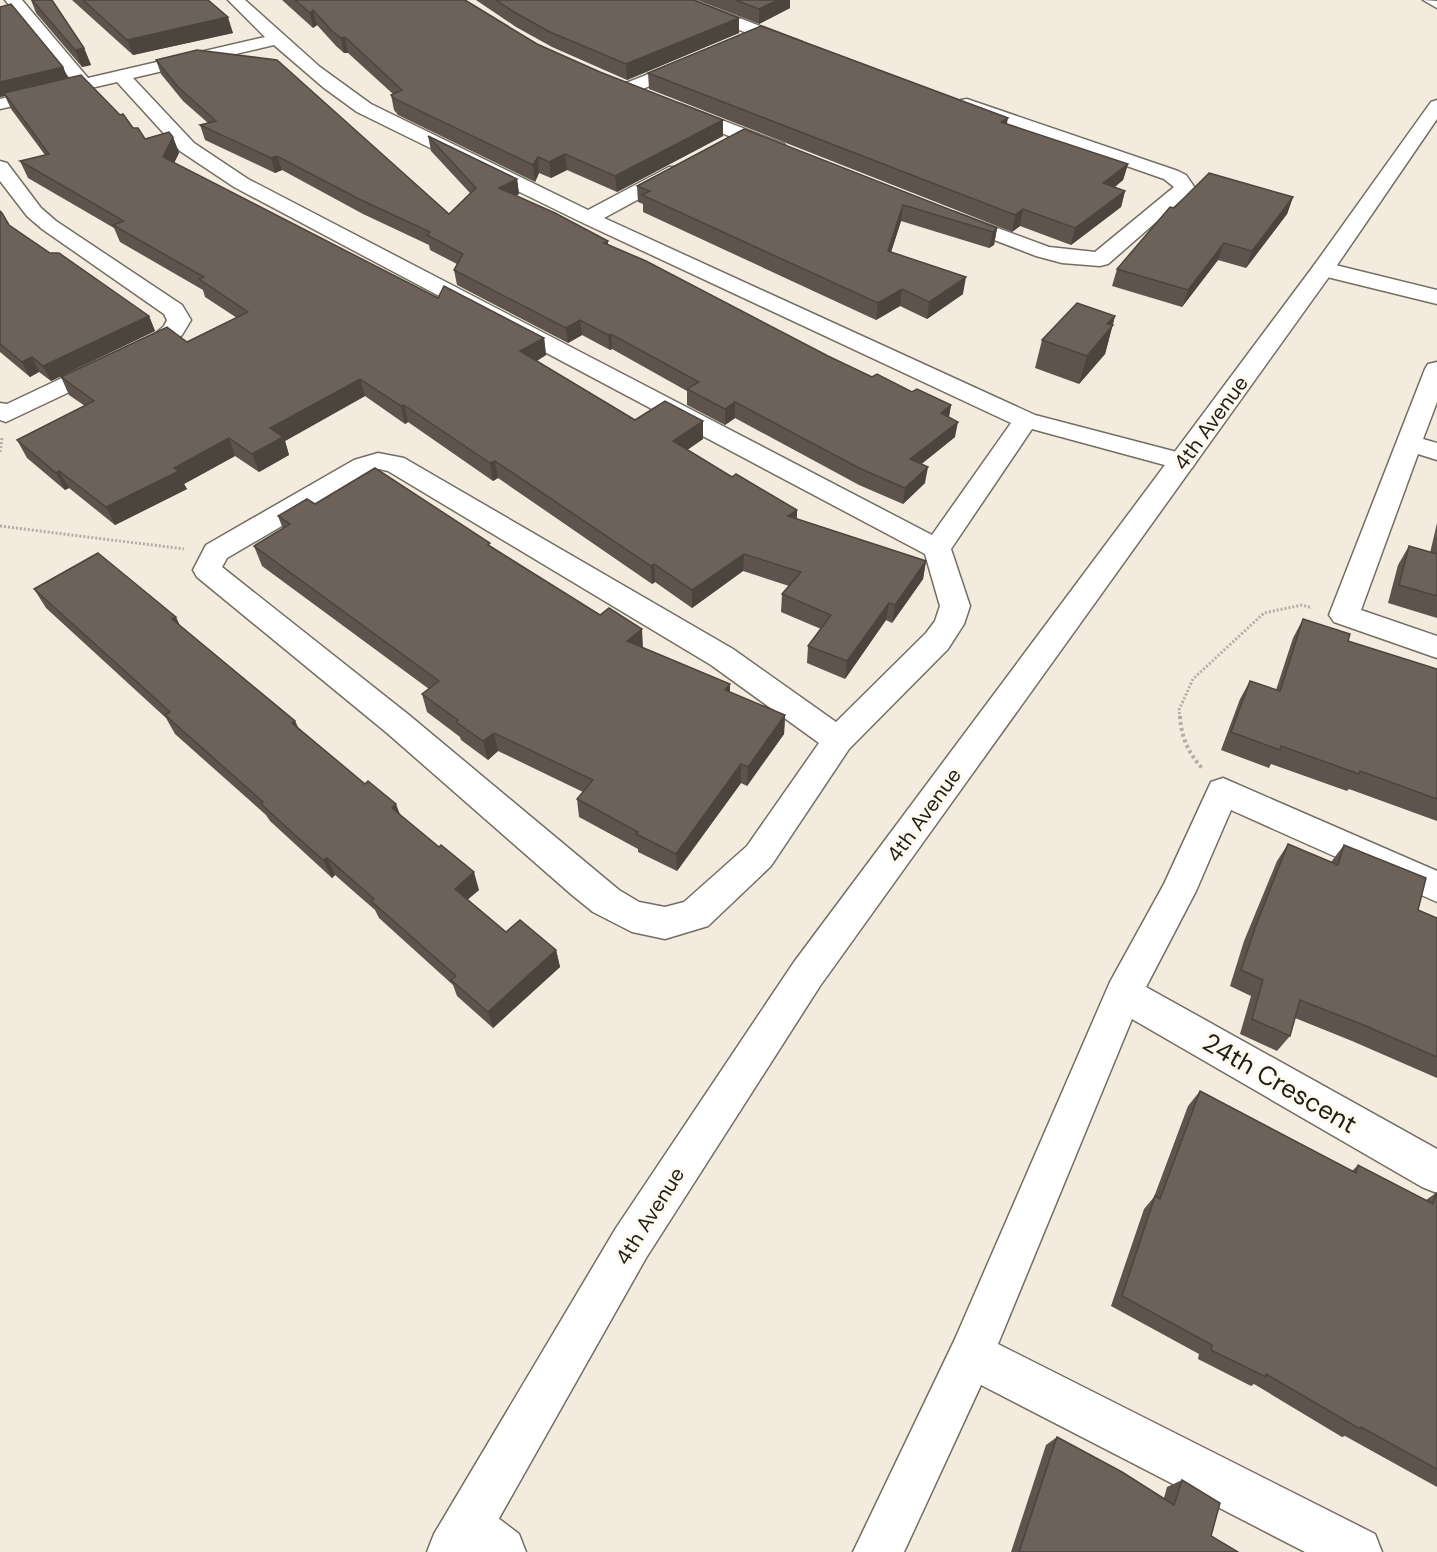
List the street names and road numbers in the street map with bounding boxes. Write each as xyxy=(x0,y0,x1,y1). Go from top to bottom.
street label: 4th Avenue xyxy=(1167,370,1255,476)
street label: 4th Avenue xyxy=(880,762,968,868)
street label: 24th Crescent xyxy=(1197,1025,1363,1141)
street label: 4th Avenue xyxy=(609,1162,691,1270)

